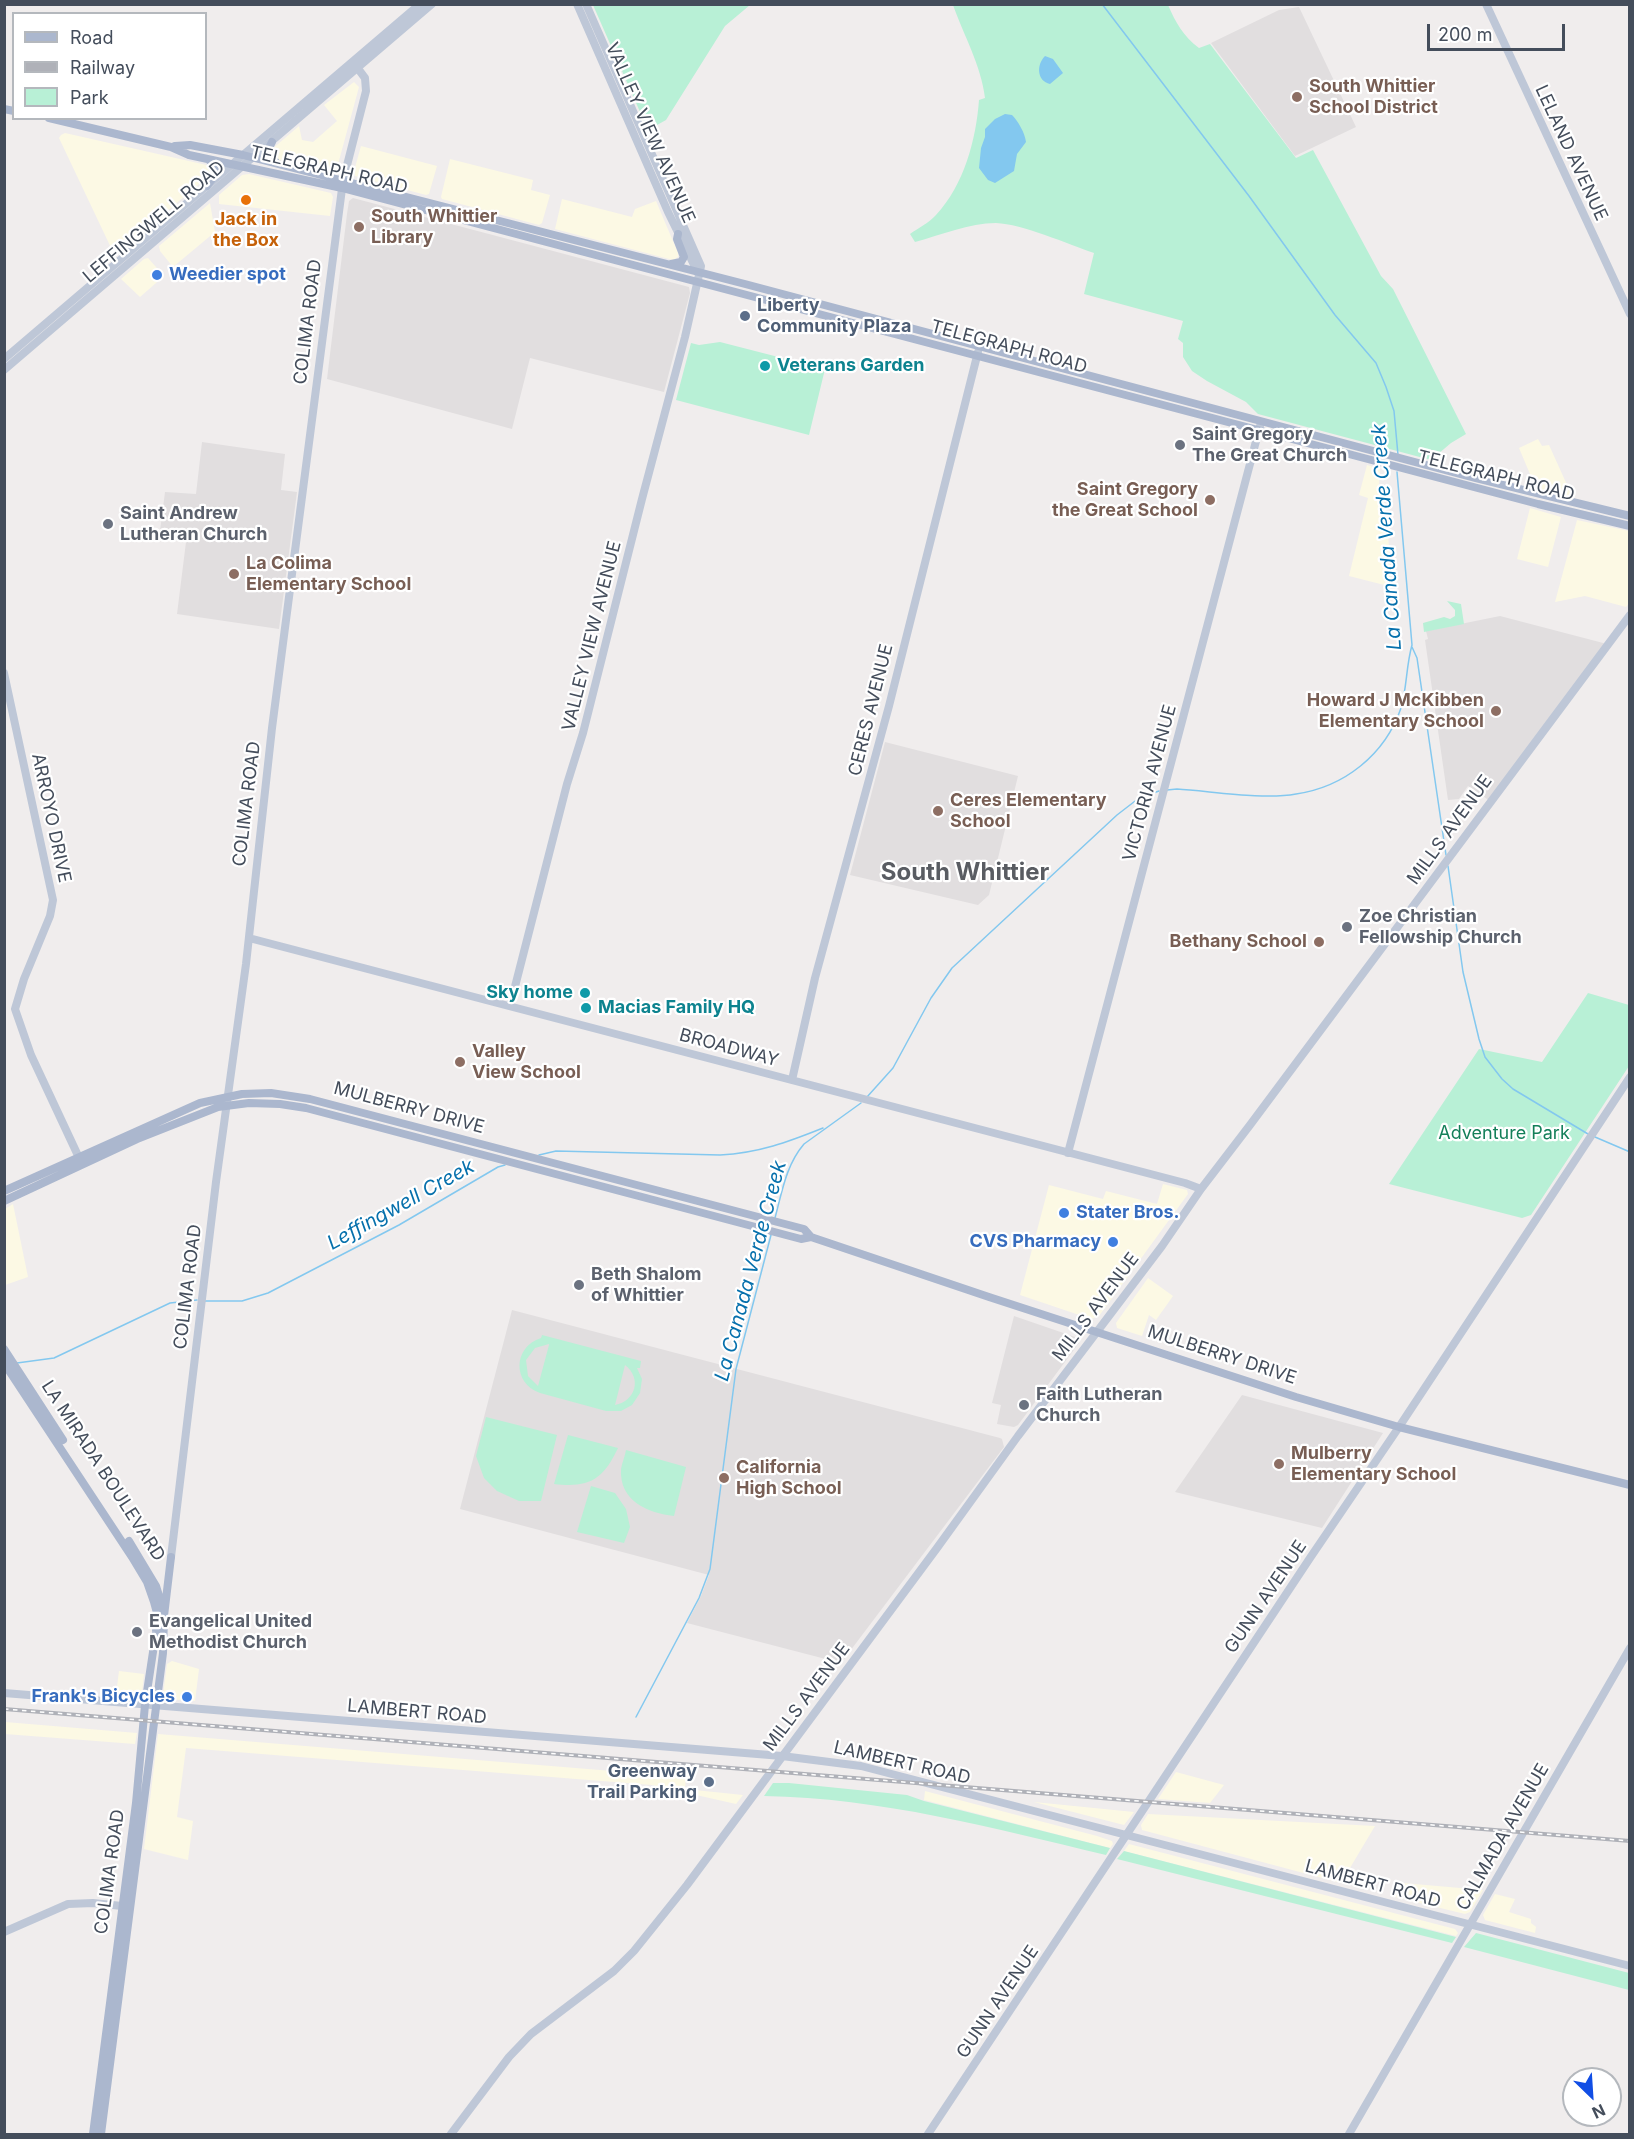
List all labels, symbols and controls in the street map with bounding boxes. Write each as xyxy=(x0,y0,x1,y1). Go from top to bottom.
legend xyxy=(12,12,207,120)
scale bar xyxy=(1430,12,1568,50)
text: 200 m xyxy=(1438,24,1493,45)
text: Road xyxy=(70,27,113,48)
street label: VALLEY VIEW AVENUE xyxy=(600,39,700,227)
text: Railway xyxy=(70,57,135,78)
place label: South Whittier School District xyxy=(1309,76,1438,118)
street label: LELAND AVENUE xyxy=(1530,82,1612,224)
text: Park xyxy=(70,87,109,108)
marker: South Whittier School District xyxy=(1290,90,1304,104)
street label: TELEGRAPH ROAD xyxy=(248,141,410,199)
street label: LEFFINGWELL ROAD xyxy=(79,156,229,288)
marker: Jack in the Box xyxy=(239,193,253,207)
place label: South Whittier Library xyxy=(371,206,497,248)
place label: Jack in the Box xyxy=(213,209,279,252)
marker: South Whittier Library xyxy=(352,220,366,234)
street label: COLIMA ROAD xyxy=(290,258,326,386)
place label: Weedier spot xyxy=(169,264,286,286)
marker: Weedier spot xyxy=(150,268,164,282)
place label: Liberty Community Plaza xyxy=(757,295,911,338)
marker: Liberty Community Plaza xyxy=(738,309,752,323)
street label: TELEGRAPH ROAD xyxy=(928,316,1090,378)
place label: Veterans Garden xyxy=(777,355,924,377)
marker: Veterans Garden xyxy=(758,359,772,373)
water label: La Canada Verde Creek xyxy=(1367,423,1407,651)
place label: Saint Gregory The Great Church xyxy=(1192,424,1347,466)
marker: Saint Gregory The Great Church xyxy=(1173,438,1187,452)
street label: TELEGRAPH ROAD xyxy=(1415,446,1577,506)
place label: Saint Gregory the Great School xyxy=(1052,479,1198,522)
marker: Saint Gregory the Great School xyxy=(1203,493,1217,507)
place label: Saint Andrew Lutheran Church xyxy=(120,503,267,546)
marker: Saint Andrew Lutheran Church xyxy=(101,517,115,531)
street label: VALLEY VIEW AVENUE xyxy=(558,539,626,733)
place label: La Colima Elementary School xyxy=(246,553,411,596)
marker: La Colima Elementary School xyxy=(227,567,241,581)
street label: CERES AVENUE xyxy=(844,642,898,778)
place label: Howard J McKibben Elementary School xyxy=(1307,690,1484,732)
street label: VICTORIA AVENUE xyxy=(1119,702,1181,864)
marker: Howard J McKibben Elementary School xyxy=(1489,704,1503,718)
street label: COLIMA ROAD xyxy=(229,740,265,868)
street label: ARROYO DRIVE xyxy=(27,751,75,885)
street label: MILLS AVENUE xyxy=(1403,771,1497,889)
place label: Ceres Elementary School xyxy=(950,790,1106,832)
marker: Ceres Elementary School xyxy=(931,804,945,818)
district label: South Whittier xyxy=(881,859,1049,887)
place label: Zoe Christian Fellowship Church xyxy=(1359,906,1522,948)
marker: Zoe Christian Fellowship Church xyxy=(1340,920,1354,934)
place label: Bethany School xyxy=(1170,931,1307,953)
marker: Bethany School xyxy=(1312,935,1326,949)
place label: Sky home xyxy=(486,982,573,1004)
marker: Sky home xyxy=(578,986,592,1000)
place label: Macias Family HQ xyxy=(598,997,755,1019)
marker: Macias Family HQ xyxy=(579,1001,593,1015)
street label: BROADWAY xyxy=(677,1024,781,1072)
place label: Valley View School xyxy=(472,1041,581,1084)
marker: Valley View School xyxy=(453,1055,467,1069)
street label: MULBERRY DRIVE xyxy=(331,1077,487,1139)
park label: Adventure Park xyxy=(1438,1123,1570,1145)
water label: Leffingwell Creek xyxy=(323,1155,479,1255)
water label: La Canada Verde Creek xyxy=(710,1158,792,1384)
place label: Stater Bros. xyxy=(1076,1202,1180,1224)
marker: Stater Bros. xyxy=(1057,1206,1071,1220)
street label: COLIMA ROAD xyxy=(170,1223,206,1351)
place label: CVS Pharmacy xyxy=(969,1231,1101,1253)
marker: CVS Pharmacy xyxy=(1106,1235,1120,1249)
street label: MILLS AVENUE xyxy=(1048,1248,1144,1366)
place label: Beth Shalom of Whittier xyxy=(591,1264,702,1306)
marker: Beth Shalom of Whittier xyxy=(572,1278,586,1292)
street label: MULBERRY DRIVE xyxy=(1145,1321,1299,1389)
street label: LA MIRADA BOULEVARD xyxy=(37,1377,169,1565)
place label: Faith Lutheran Church xyxy=(1036,1384,1162,1426)
marker: Faith Lutheran Church xyxy=(1017,1398,1031,1412)
place label: Mulberry Elementary School xyxy=(1291,1443,1456,1486)
place label: California High School xyxy=(736,1457,842,1500)
marker: Mulberry Elementary School xyxy=(1272,1457,1286,1471)
marker: California High School xyxy=(717,1471,731,1485)
street label: GUNN AVENUE xyxy=(1220,1537,1312,1657)
place label: Evangelical United Methodist Church xyxy=(149,1611,312,1654)
marker: Evangelical United Methodist Church xyxy=(130,1625,144,1639)
street label: MILLS AVENUE xyxy=(759,1638,855,1756)
place label: Frank's Bicycles xyxy=(31,1686,175,1708)
marker: Frank's Bicycles xyxy=(180,1690,194,1704)
street label: LAMBERT ROAD xyxy=(346,1695,488,1729)
street label: LAMBERT ROAD xyxy=(831,1737,973,1789)
street label: CALMADA AVENUE xyxy=(1452,1760,1554,1914)
place label: Greenway Trail Parking xyxy=(587,1761,697,1804)
marker: Greenway Trail Parking xyxy=(702,1775,716,1789)
street label: COLIMA ROAD xyxy=(91,1808,129,1936)
street label: LAMBERT ROAD xyxy=(1303,1855,1443,1913)
street label: GUNN AVENUE xyxy=(952,1942,1044,2062)
north arrow xyxy=(1562,2067,1622,2127)
text: N xyxy=(1589,2100,1609,2123)

